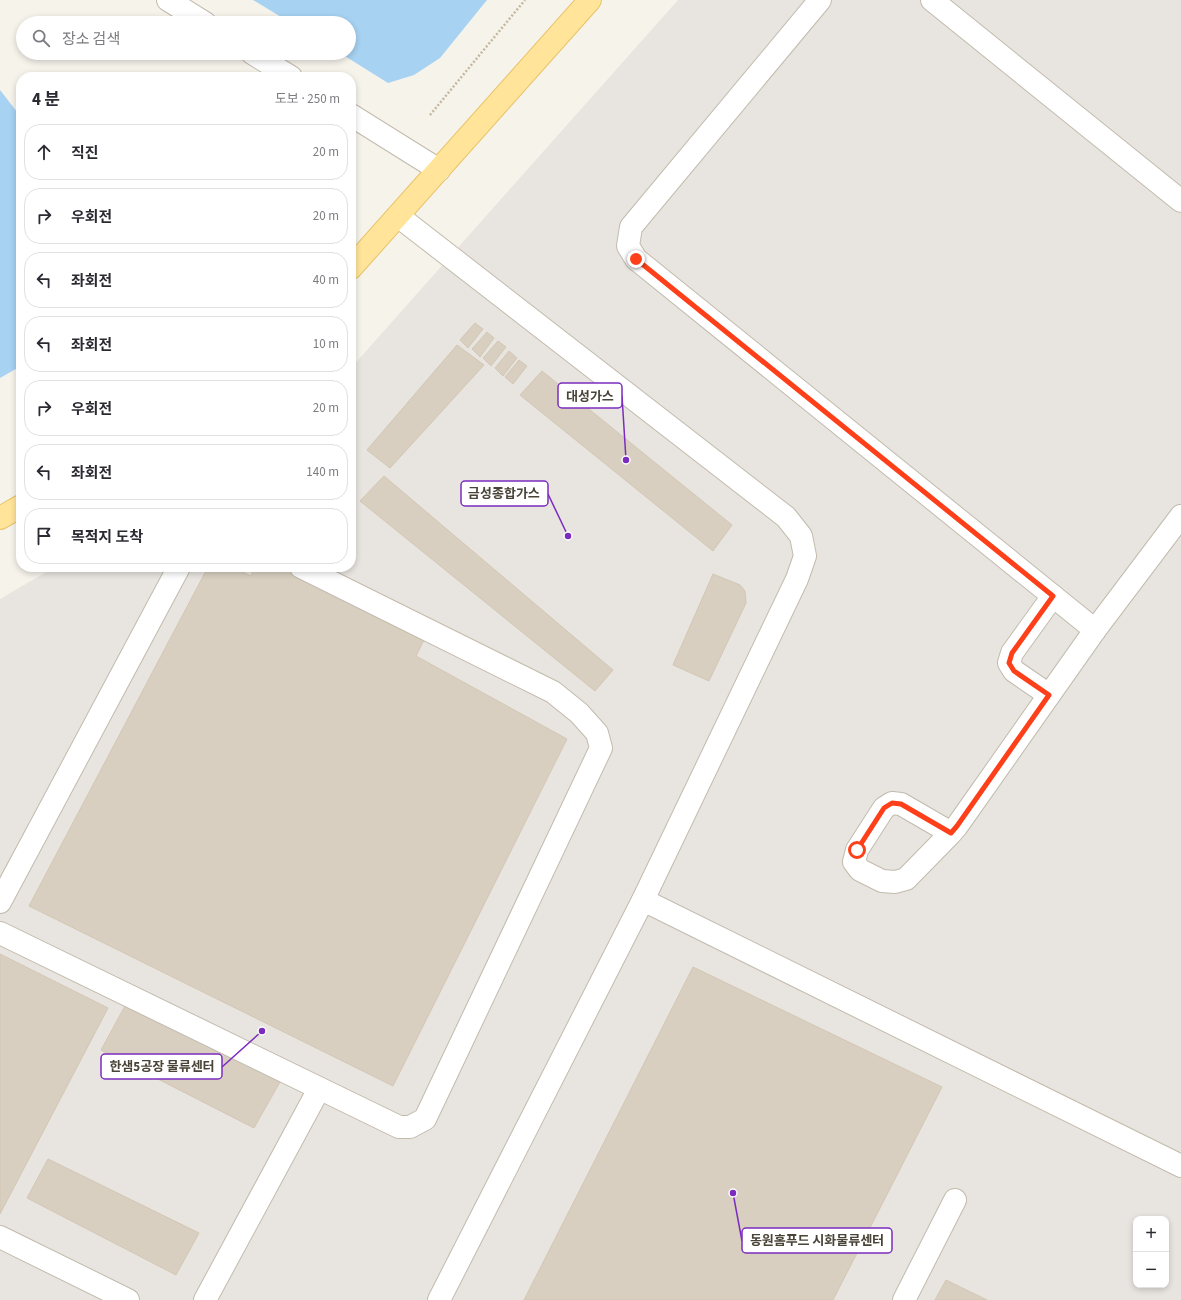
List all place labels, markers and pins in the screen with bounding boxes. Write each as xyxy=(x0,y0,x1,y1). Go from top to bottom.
callout: 대성가스 xyxy=(558,383,622,408)
callout: 금성종합가스 xyxy=(461,481,548,506)
callout: 한샘5공장 물류센터 xyxy=(101,1054,222,1079)
callout: 동원홈푸드 시화물류센터 xyxy=(742,1228,892,1253)

